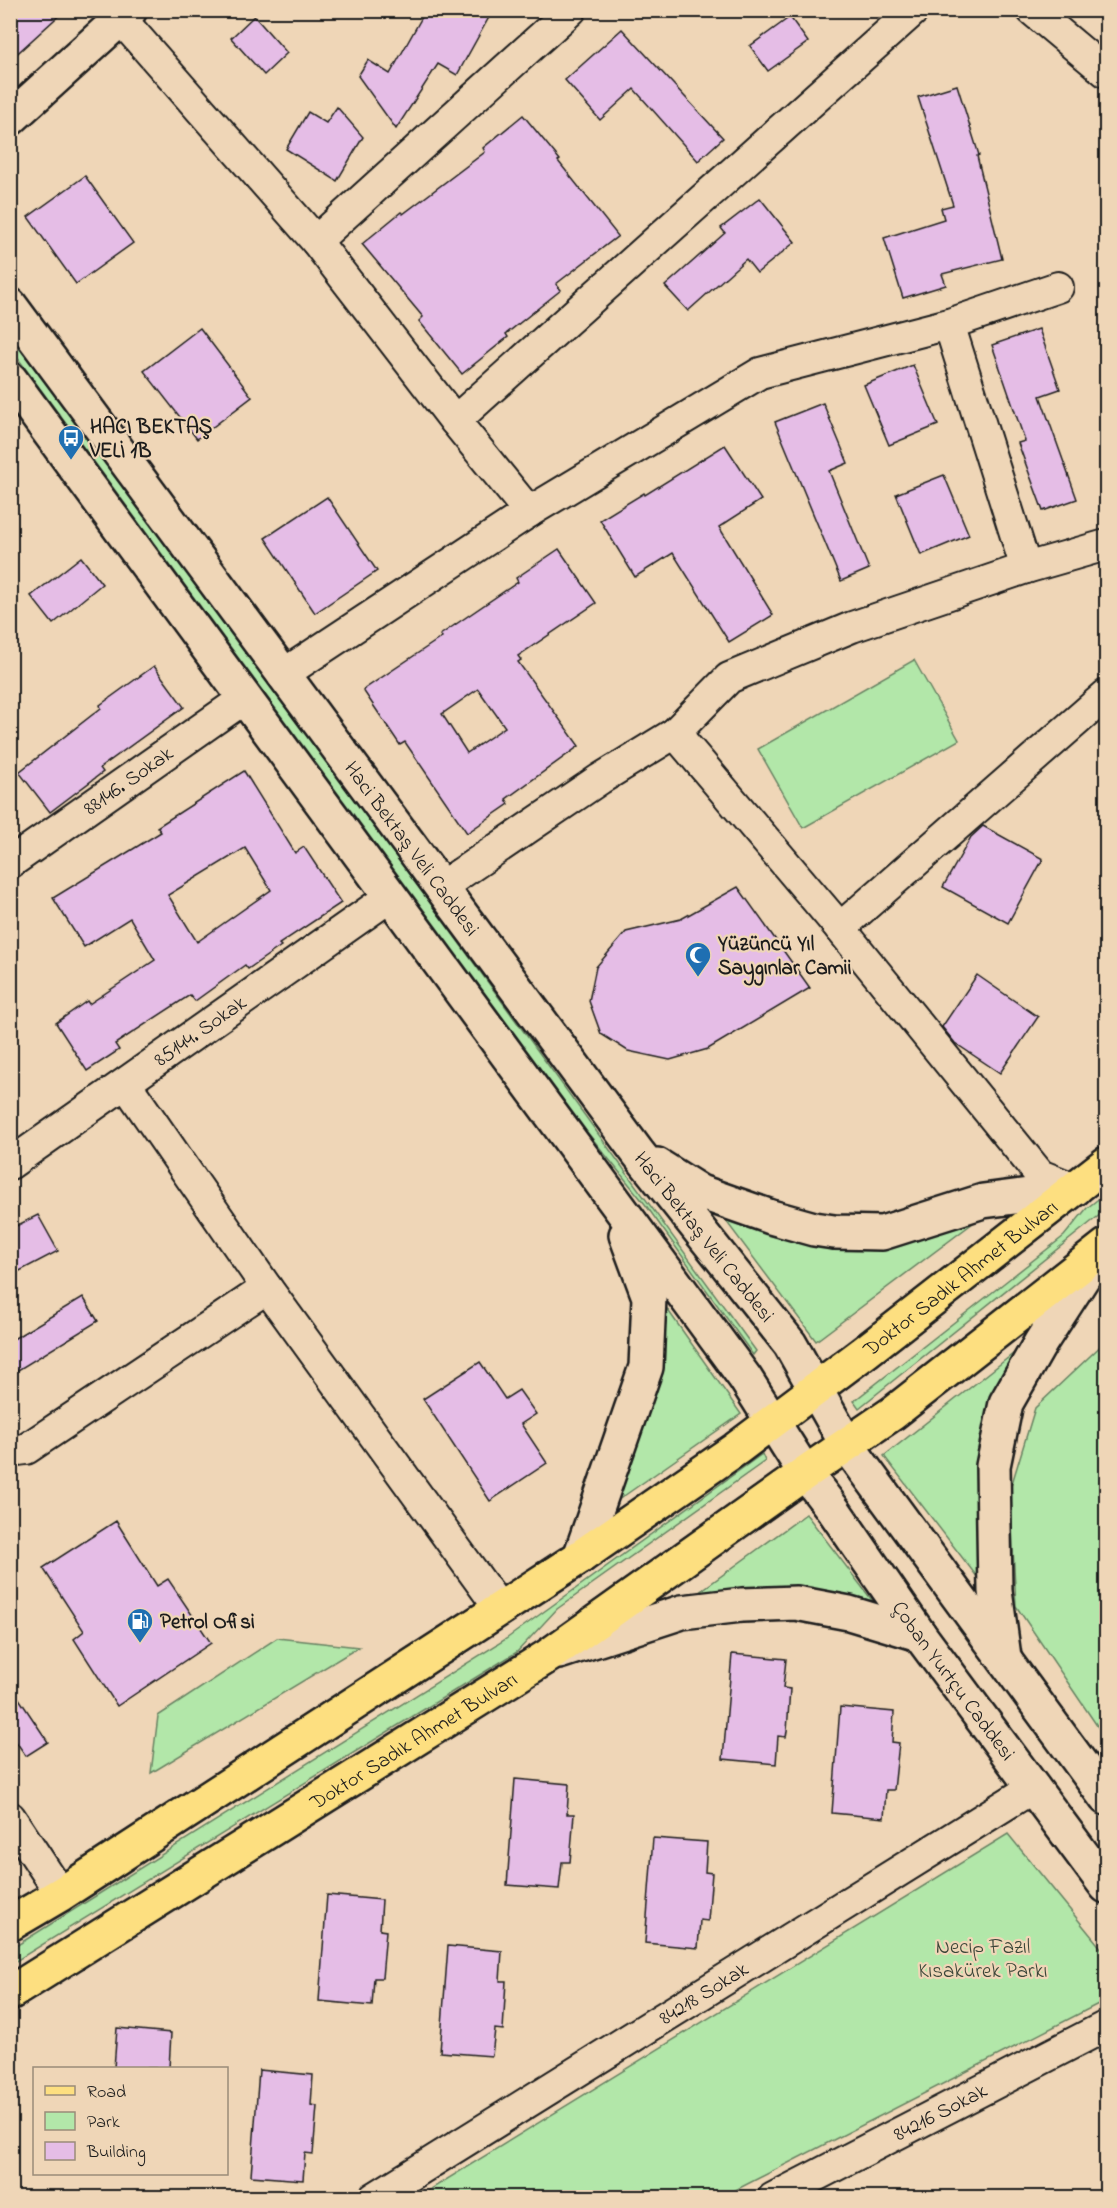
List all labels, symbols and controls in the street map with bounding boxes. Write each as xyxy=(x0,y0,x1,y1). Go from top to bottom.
place label: HACI BEKTAŞ VELİ 1B xyxy=(89,413,213,467)
bus stop icon: HACI BEKTAŞ VELİ 1B xyxy=(56,423,86,461)
street label: 88146. Sokak xyxy=(78,739,181,824)
street label: Haci Bektaş Veli Caddesi xyxy=(336,756,486,943)
place label: Yüzüncü Yıl Saygınlar Camii xyxy=(717,930,852,986)
mosque icon: Yüzüncü Yıl Saygınlar Camii xyxy=(683,940,713,978)
street label: 85144. Sokak xyxy=(149,989,254,1075)
street label: Haci Bektaş Veli Caddesi xyxy=(625,1146,780,1330)
street label: Doktor Sadık Ahmet Bulvarı xyxy=(857,1194,1065,1365)
street label: Çoban Yurtçu Caddesi xyxy=(883,1595,1021,1768)
fuel station icon: Petrol Ofisi xyxy=(125,1606,155,1644)
place label: Petrol Ofisi xyxy=(160,1608,255,1638)
street label: Doktor Sadık Ahmet Bulvarı xyxy=(304,1666,524,1819)
park label: Necip Fazıl Kısakürek Parkı xyxy=(918,1933,1048,1987)
street label: 84218 Sokak xyxy=(654,1955,756,2034)
legend xyxy=(33,2067,228,2175)
street label: 84216 Sokak xyxy=(889,2076,994,2150)
text: Road xyxy=(87,2080,126,2106)
text: Park xyxy=(87,2110,120,2136)
text: Building xyxy=(86,2140,146,2167)

